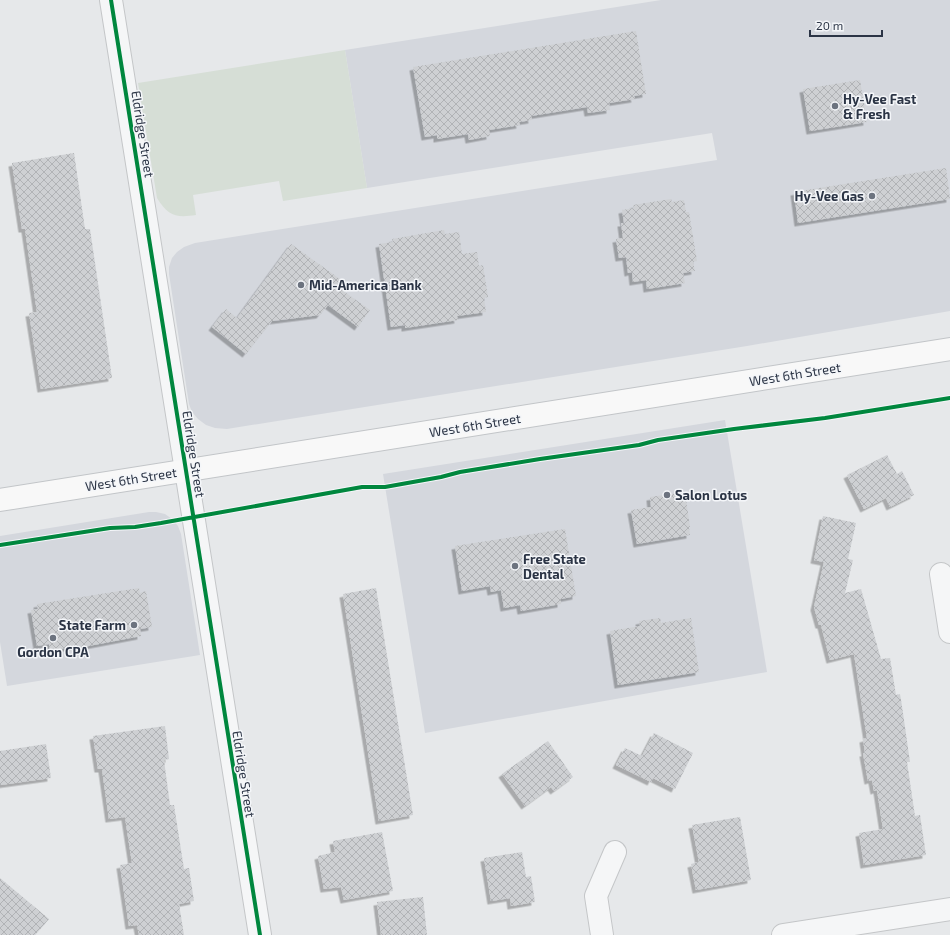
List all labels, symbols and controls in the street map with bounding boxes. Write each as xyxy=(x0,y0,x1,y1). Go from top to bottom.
scale bar xyxy=(810,12,882,38)
text: 20 m xyxy=(816,18,843,32)
street label: Eldridge Street xyxy=(128,89,158,179)
place label: Hy-Vee Fast & Fresh xyxy=(843,91,917,122)
marker: Hy-Vee Fast & Fresh xyxy=(830,101,840,111)
place label: Hy-Vee Gas xyxy=(795,188,864,204)
marker: Hy-Vee Gas xyxy=(867,191,877,201)
place label: Mid-America Bank xyxy=(309,277,422,293)
marker: Mid-America Bank xyxy=(296,280,306,290)
street label: West 6th Street xyxy=(748,359,842,389)
street label: Eldridge Street xyxy=(179,409,209,499)
street label: West 6th Street xyxy=(428,410,522,440)
street label: West 6th Street xyxy=(84,464,178,494)
place label: Salon Lotus xyxy=(675,487,747,503)
marker: Salon Lotus xyxy=(662,490,672,500)
place label: Free State Dental xyxy=(523,551,586,582)
marker: Free State Dental xyxy=(510,561,520,571)
place label: State Farm xyxy=(59,617,126,633)
marker: State Farm xyxy=(129,620,139,630)
marker: Gordon CPA xyxy=(48,633,58,643)
place label: Gordon CPA xyxy=(17,644,89,660)
street label: Eldridge Street xyxy=(229,729,259,819)

